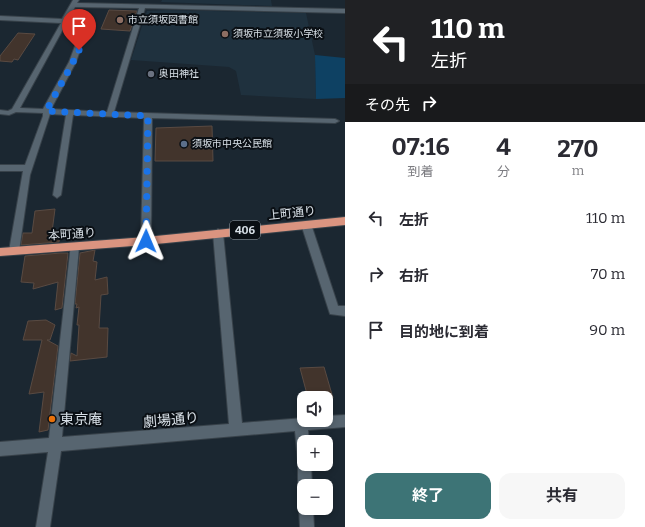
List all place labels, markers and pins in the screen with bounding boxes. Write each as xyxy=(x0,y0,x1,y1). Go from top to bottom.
pin xyxy=(62,9,96,50)
place label: 市立須坂図書館 xyxy=(128,14,198,26)
marker: 市立須坂図書館 xyxy=(115,15,125,25)
place label: 須坂市立須坂小学校 xyxy=(233,28,323,40)
marker: 須坂市立須坂小学校 xyxy=(220,29,230,39)
place label: 奥田神社 xyxy=(159,68,199,80)
marker: 奥田神社 xyxy=(146,69,156,79)
place label: 須坂市中央公民館 xyxy=(192,138,272,150)
marker: 須坂市中央公民館 xyxy=(179,139,189,149)
place label: 東京庵 xyxy=(60,411,102,428)
marker: 東京庵 xyxy=(47,414,57,424)

